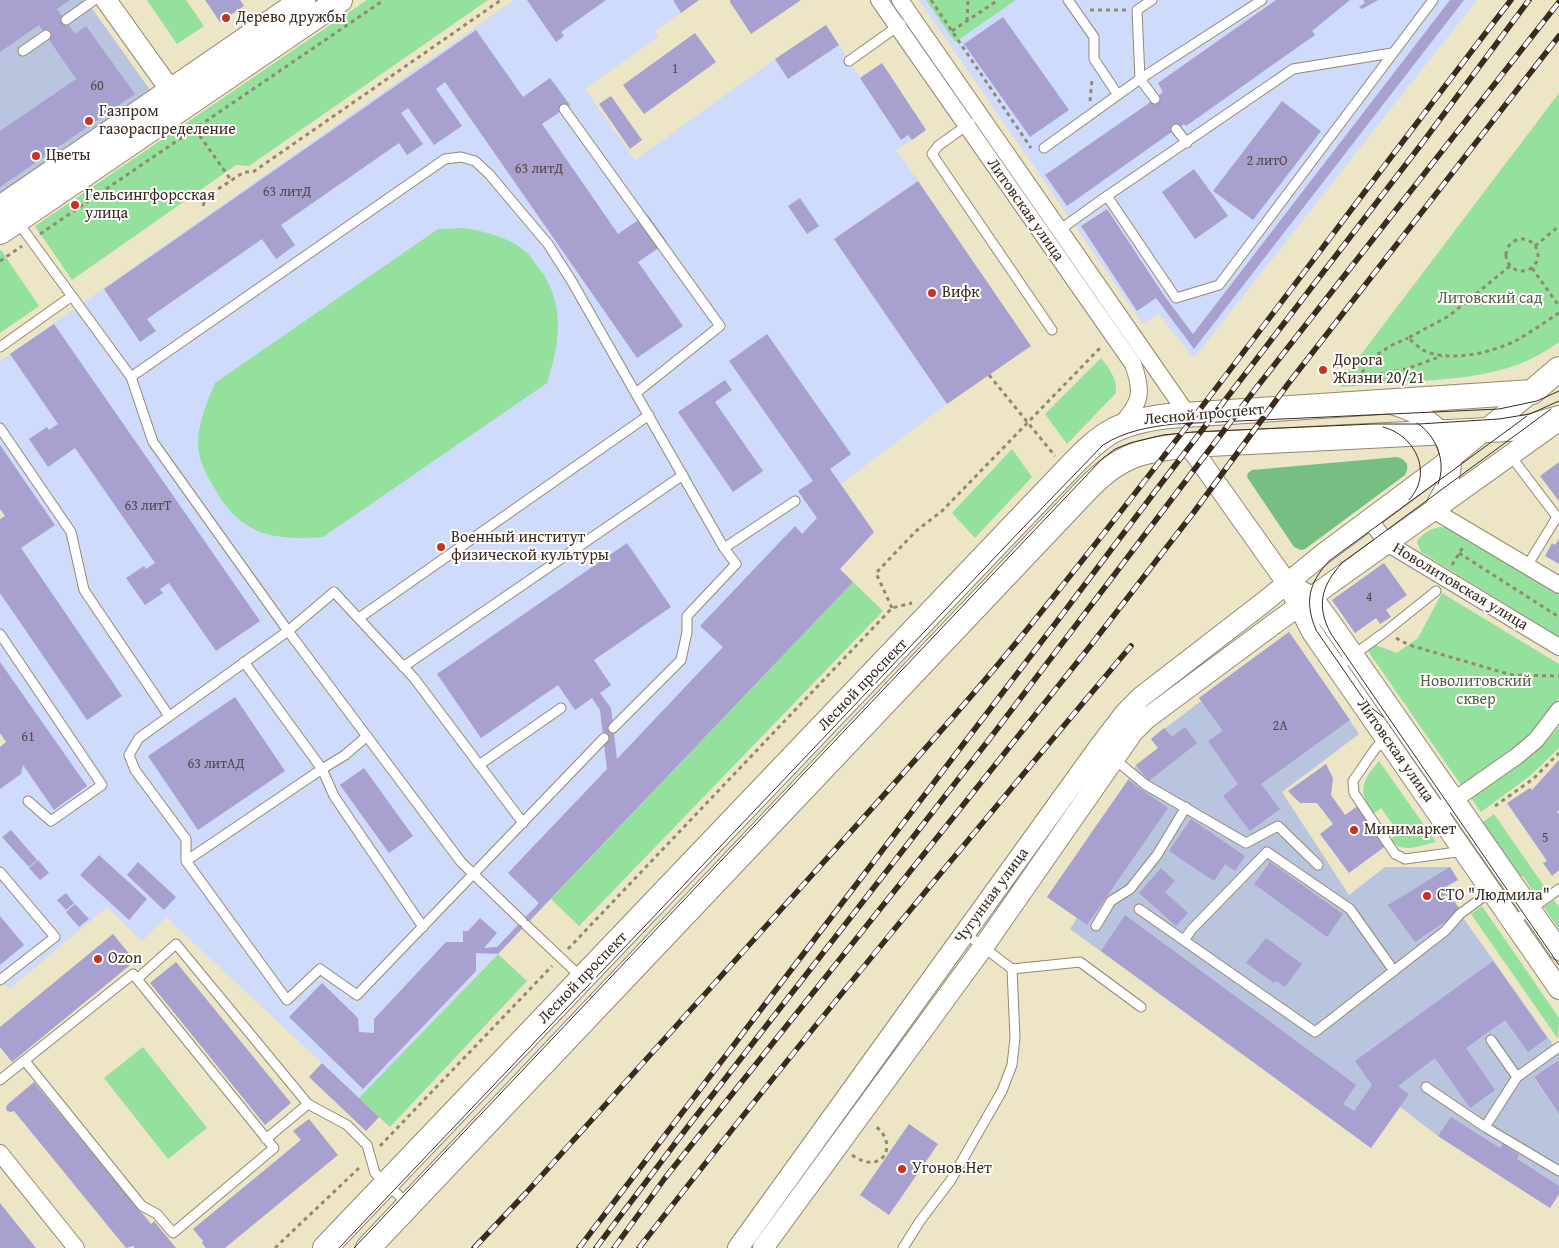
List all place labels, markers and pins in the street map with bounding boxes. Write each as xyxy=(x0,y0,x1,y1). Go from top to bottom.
place label: Дерево дружбы xyxy=(236,8,346,28)
marker: Дерево дружбы xyxy=(220,12,232,24)
place label: Газпром газораспределение xyxy=(99,102,236,140)
marker: Газпром газораспределение xyxy=(83,115,95,127)
place label: Цветы xyxy=(46,146,91,166)
marker: Цветы xyxy=(30,150,42,162)
place label: Гельсингфорсская улица xyxy=(85,186,215,224)
marker: Гельсингфорсская улица xyxy=(69,199,81,211)
place label: Вифк xyxy=(942,283,980,303)
marker: Вифк xyxy=(926,287,938,299)
place label: Дорога Жизни 20/21 xyxy=(1333,351,1424,389)
marker: Дорога Жизни 20/21 xyxy=(1317,364,1329,376)
place label: Военный институт физической культуры xyxy=(451,528,609,566)
marker: Военный институт физической культуры xyxy=(435,541,447,553)
place label: Минимаркет xyxy=(1364,820,1456,840)
marker: Минимаркет xyxy=(1348,824,1360,836)
place label: СТО "Людмила" xyxy=(1437,886,1550,906)
marker: СТО "Людмила" xyxy=(1421,890,1433,902)
place label: Ozon xyxy=(108,949,142,969)
marker: Ozon xyxy=(92,953,104,965)
place label: Угонов.Нет xyxy=(912,1159,992,1179)
marker: Угонов.Нет xyxy=(896,1163,908,1175)

